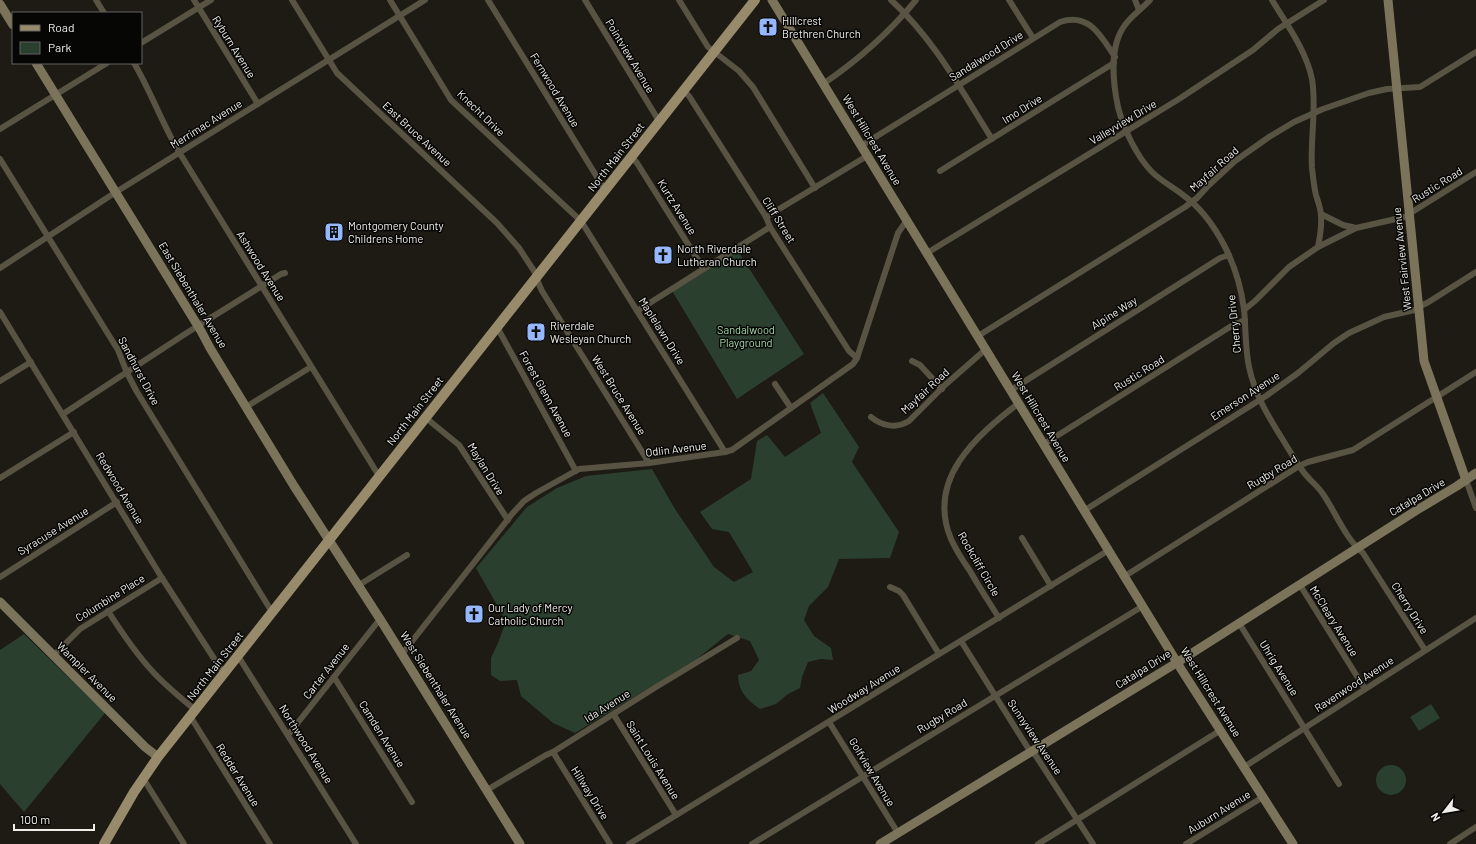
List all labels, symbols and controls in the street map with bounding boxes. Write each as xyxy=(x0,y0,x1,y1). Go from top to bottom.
legend xyxy=(12,12,142,64)
street label: Ryburn Avenue xyxy=(210,13,259,80)
place label: Hillcrest Brethren Church xyxy=(782,14,861,40)
street label: Pointview Avenue xyxy=(603,16,658,95)
church icon: Hillcrest Brethren Church xyxy=(757,16,779,38)
text: Road xyxy=(48,20,75,34)
street label: Sandalwood Drive xyxy=(946,28,1025,83)
text: Park xyxy=(48,40,72,54)
street label: Fernwood Avenue xyxy=(528,50,583,129)
street label: Knecht Drive xyxy=(455,87,508,139)
street label: Imo Drive xyxy=(999,91,1044,126)
street label: West Hillcrest Avenue xyxy=(840,92,905,187)
street label: Merrimac Avenue xyxy=(167,96,244,151)
street label: Valleyview Drive xyxy=(1087,96,1159,147)
street label: East Bruce Avenue xyxy=(380,98,455,169)
street label: North Main Street xyxy=(585,120,647,194)
street label: Mayfair Road xyxy=(1187,143,1241,194)
street label: Rustic Road xyxy=(1409,164,1464,205)
street label: Kurtz Avenue xyxy=(655,177,700,237)
street label: Cliff Street xyxy=(760,194,799,245)
street label: West Fairview Avenue xyxy=(1390,207,1413,311)
place label: Montgomery County Childrens Home xyxy=(348,219,444,245)
building icon: Montgomery County Childrens Home xyxy=(323,221,345,243)
street label: Ashwood Avenue xyxy=(235,228,288,304)
street label: East Siebenthaler Avenue xyxy=(157,239,230,350)
place label: North Riverdale Lutheran Church xyxy=(677,242,757,268)
church icon: North Riverdale Lutheran Church xyxy=(652,244,674,266)
street label: Alpine Way xyxy=(1088,293,1139,332)
street label: Cherry Drive xyxy=(1224,294,1243,354)
street label: Maplelawn Drive xyxy=(637,295,688,367)
place label: Riverdale Wesleyan Church xyxy=(550,319,631,345)
church icon: Riverdale Wesleyan Church xyxy=(525,321,547,343)
park label: Sandalwood Playground xyxy=(717,323,775,349)
street label: Sandhurst Drive xyxy=(116,334,163,407)
street label: Forest Glenn Avenue xyxy=(517,348,576,440)
street label: West Bruce Avenue xyxy=(590,352,649,437)
street label: Rustic Road xyxy=(1111,352,1166,393)
street label: Mayfair Road xyxy=(898,365,951,416)
street label: Emerson Avenue xyxy=(1208,368,1282,423)
street label: West Hillcrest Avenue xyxy=(1009,369,1074,464)
street label: North Main Street xyxy=(384,374,446,448)
street label: Odlin Avenue xyxy=(645,438,707,459)
street label: Maylan Drive xyxy=(465,440,508,497)
street label: Redwood Avenue xyxy=(94,449,147,526)
street label: Rugby Road xyxy=(1244,452,1299,492)
street label: Catalpa Drive xyxy=(1387,475,1447,518)
street label: Syracuse Avenue xyxy=(15,504,91,558)
street label: Rockcliff Circle xyxy=(956,529,1003,598)
street label: Columbine Place xyxy=(73,571,147,624)
street label: Cherry Drive xyxy=(1389,579,1432,636)
street label: McCleary Avenue xyxy=(1308,583,1361,659)
place label: Our Lady of Mercy Catholic Church xyxy=(488,601,573,627)
church icon: Our Lady of Mercy Catholic Church xyxy=(463,603,485,625)
street label: North Main Street xyxy=(184,629,246,703)
street label: West Siebenthaler Avenue xyxy=(398,629,475,741)
street label: Uhrig Avenue xyxy=(1257,638,1302,698)
street label: Wampler Avenue xyxy=(55,639,120,704)
street label: Carter Avenue xyxy=(300,640,352,701)
street label: West Hillcrest Avenue xyxy=(1179,644,1244,739)
street label: Catalpa Drive xyxy=(1113,646,1173,691)
street label: Ravenwood Avenue xyxy=(1312,653,1396,714)
street label: Woodway Avenue xyxy=(825,661,902,716)
street label: Ida Avenue xyxy=(581,686,632,725)
street label: Rugby Road xyxy=(914,696,969,736)
street label: Sunnyview Avenue xyxy=(1005,697,1065,777)
street label: Camden Avenue xyxy=(357,698,408,770)
street label: Northwood Avenue xyxy=(277,702,336,786)
street label: Saint Louis Avenue xyxy=(624,718,683,802)
street label: Golfview Avenue xyxy=(847,735,898,809)
street label: Redder Avenue xyxy=(214,741,263,809)
street label: Hillway Drive xyxy=(569,764,612,822)
street label: Auburn Avenue xyxy=(1185,787,1253,836)
north arrow xyxy=(1424,792,1464,832)
scale bar xyxy=(14,806,94,832)
text: N xyxy=(1428,811,1442,824)
text: 100 m xyxy=(20,812,50,826)

